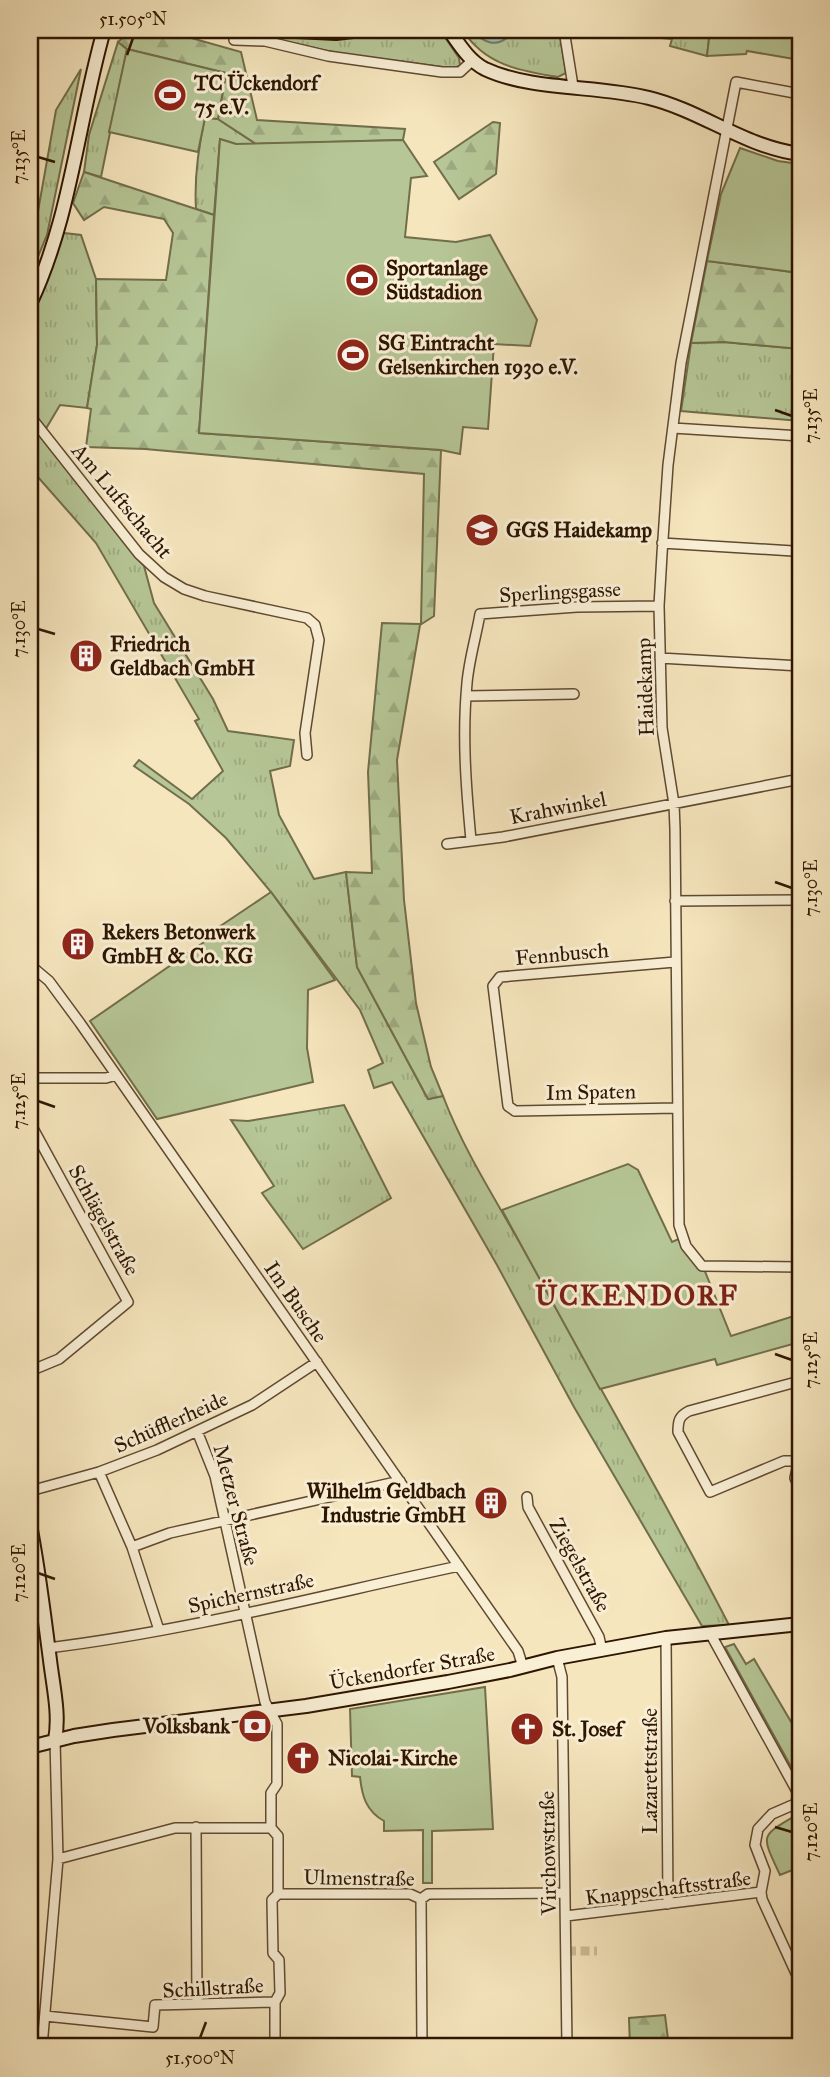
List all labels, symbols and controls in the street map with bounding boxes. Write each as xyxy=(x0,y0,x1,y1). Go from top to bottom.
text: 51.505°N xyxy=(99,8,167,30)
place label: TC Ückendorf 75 e.V. xyxy=(193,70,322,120)
sports icon: TC Ückendorf 75 e.V. xyxy=(151,76,189,114)
text: 7.135°E xyxy=(8,129,30,185)
place label: Sportanlage Südstadion xyxy=(386,255,488,305)
sports icon: Sportanlage Südstadion xyxy=(343,261,381,299)
place label: SG Eintracht Gelsenkirchen 1930 e.V. xyxy=(378,330,578,380)
sports icon: SG Eintracht Gelsenkirchen 1930 e.V. xyxy=(334,336,372,374)
text: 7.135°E xyxy=(800,388,822,444)
street label: Am Luftschacht xyxy=(66,437,178,564)
school or university icon: GGS Haidekamp xyxy=(463,511,501,549)
place label: GGS Haidekamp xyxy=(506,517,653,543)
street label: Sperlingsgasse xyxy=(498,576,622,608)
text: 7.130°E xyxy=(8,600,30,658)
place label: Friedrich Geldbach GmbH xyxy=(110,631,255,681)
building icon: Friedrich Geldbach GmbH xyxy=(67,637,105,675)
street label: Haidekamp xyxy=(630,637,660,737)
street label: Krahwinkel xyxy=(507,786,609,830)
text: 7.130°E xyxy=(800,859,822,917)
place label: Rekers Betonwerk GmbH & Co. KG xyxy=(102,919,257,969)
building icon: Rekers Betonwerk GmbH & Co. KG xyxy=(59,925,97,963)
street label: Fennbusch xyxy=(514,937,610,971)
text: 7.125°E xyxy=(8,1073,30,1129)
street label: Im Spaten xyxy=(546,1078,636,1106)
street label: Schlägelstraße xyxy=(63,1160,145,1280)
street label: Im Busche xyxy=(259,1256,333,1348)
district label: ÜCKENDORF xyxy=(535,1278,739,1313)
text: 7.125°E xyxy=(800,1332,822,1388)
street label: Schüfflerheide xyxy=(110,1385,232,1459)
street label: Metzer Straße xyxy=(207,1442,265,1569)
place label: Wilhelm Geldbach Industrie GmbH xyxy=(307,1478,466,1528)
building icon: Wilhelm Geldbach Industrie GmbH xyxy=(472,1484,510,1522)
street label: Ziegelstraße xyxy=(544,1514,617,1617)
text: 7.120°E xyxy=(8,1543,30,1603)
street label: Spichernstraße xyxy=(186,1567,317,1619)
street label: Ückendorfer Straße xyxy=(327,1641,497,1695)
bank icon: Volksbank xyxy=(236,1707,274,1745)
street label: Lazarettstraße xyxy=(637,1708,663,1834)
church icon: St. Josef xyxy=(508,1710,546,1748)
place label: Volksbank xyxy=(142,1713,231,1739)
place label: St. Josef xyxy=(552,1716,627,1743)
church icon: Nicolai-Kirche xyxy=(284,1739,322,1777)
place label: Nicolai-Kirche xyxy=(328,1745,458,1771)
street label: Virchowstraße xyxy=(534,1790,562,1916)
text: 7.120°E xyxy=(800,1802,822,1862)
street label: Ulmenstraße xyxy=(303,1864,415,1892)
street label: Knappschaftsstraße xyxy=(584,1865,753,1911)
street label: Schillstraße xyxy=(162,1972,264,2004)
text: 51.500°N xyxy=(165,2047,235,2069)

